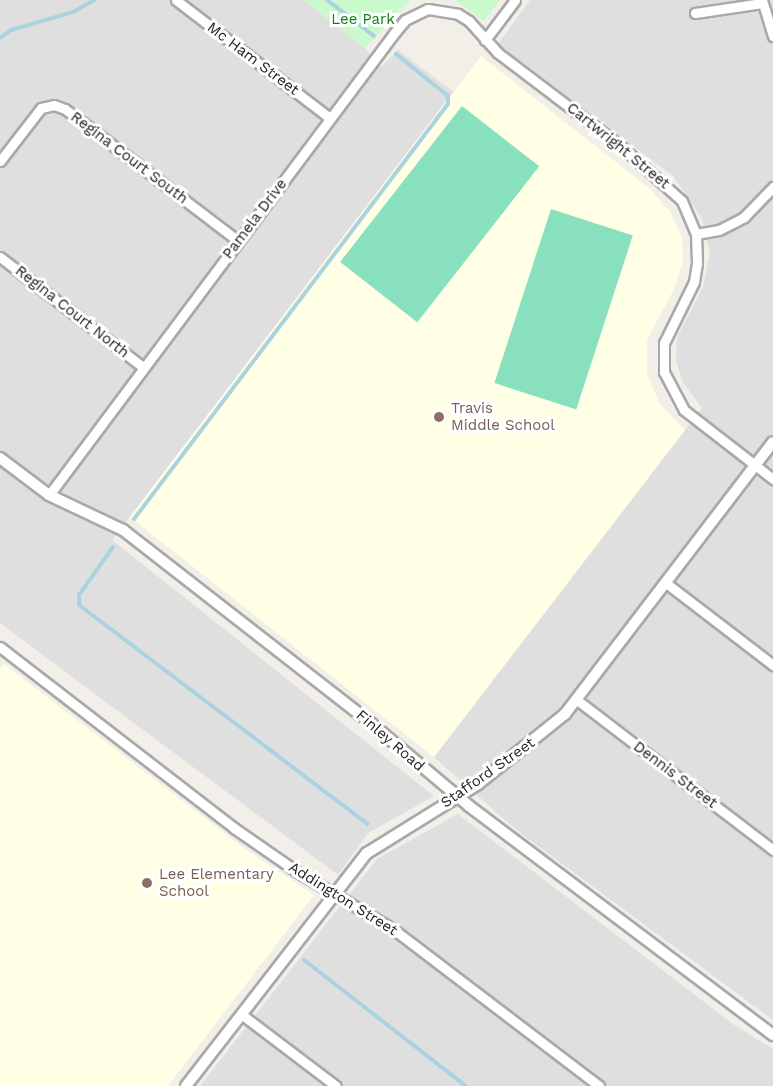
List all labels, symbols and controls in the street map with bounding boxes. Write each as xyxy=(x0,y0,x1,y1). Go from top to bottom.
park label: Lee Park xyxy=(331,11,395,29)
street label: Mc Ham Street xyxy=(204,19,302,99)
street label: Cartwright Street xyxy=(563,99,673,193)
street label: Regina Court South xyxy=(67,108,191,208)
street label: Pamela Drive xyxy=(219,175,291,263)
street label: Regina Court North xyxy=(11,262,133,362)
place label: Travis Middle School xyxy=(451,399,555,434)
marker: Travis Middle School xyxy=(432,410,446,424)
street label: Finley Road xyxy=(352,706,428,776)
street label: Stafford Street xyxy=(438,734,538,812)
street label: Dennis Street xyxy=(630,738,720,812)
street label: Addington Street xyxy=(285,858,401,940)
place label: Lee Elementary School xyxy=(159,865,274,900)
marker: Lee Elementary School xyxy=(140,876,154,890)

